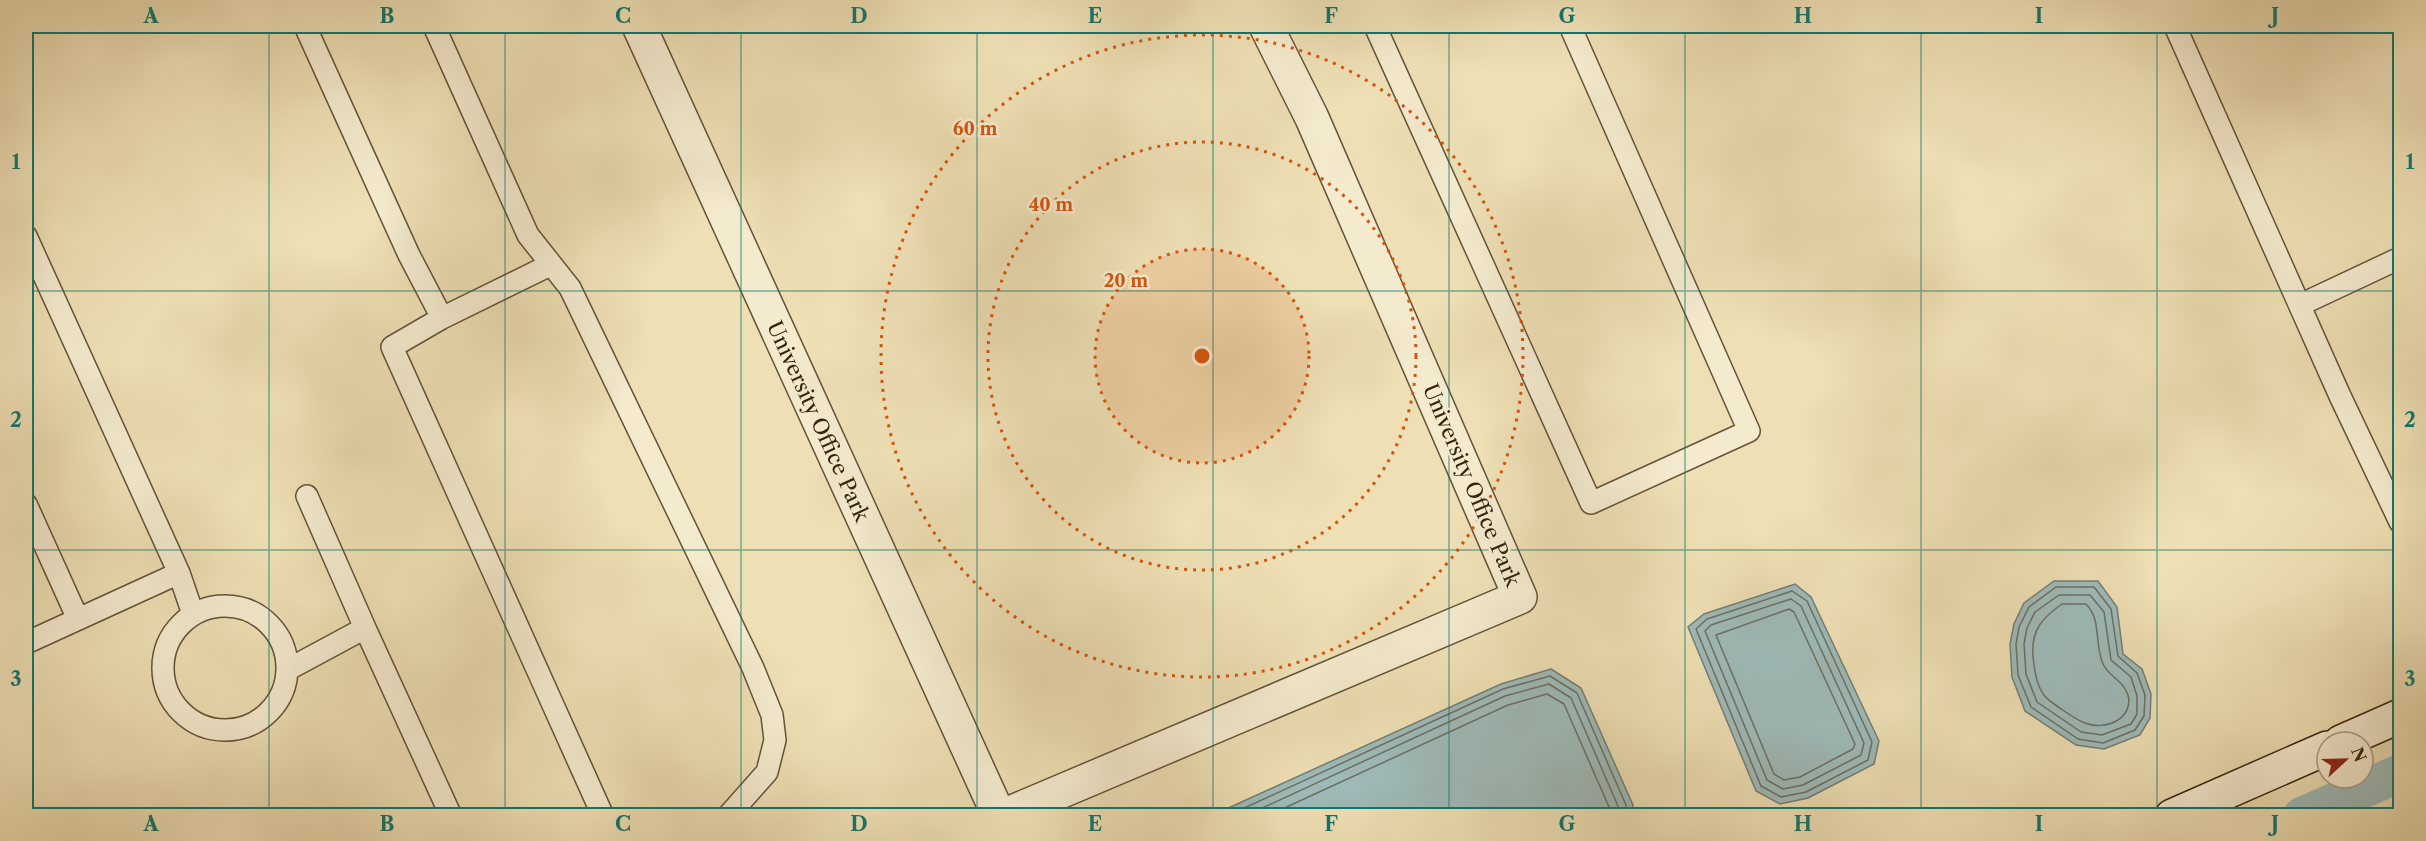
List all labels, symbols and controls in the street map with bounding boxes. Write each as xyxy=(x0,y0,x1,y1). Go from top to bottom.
text: A xyxy=(142,4,159,28)
text: B xyxy=(380,4,395,28)
text: C xyxy=(615,4,631,28)
text: D xyxy=(850,4,868,28)
text: E xyxy=(1088,4,1102,28)
text: F xyxy=(1324,4,1338,28)
text: G xyxy=(1559,4,1576,28)
text: H xyxy=(1794,4,1812,28)
text: I xyxy=(2035,4,2043,28)
text: J xyxy=(2267,4,2279,28)
text: 60 m xyxy=(953,118,997,140)
text: 1 xyxy=(12,150,21,174)
text: 1 xyxy=(2406,150,2415,174)
text: 40 m xyxy=(1029,194,1073,216)
text: 20 m xyxy=(1104,270,1148,292)
street label: University Office Park xyxy=(762,317,876,526)
centre of rings xyxy=(1192,346,1212,366)
street label: University Office Park xyxy=(1418,380,1526,591)
text: 2 xyxy=(10,408,22,432)
text: 2 xyxy=(2404,408,2416,432)
text: 3 xyxy=(10,667,22,691)
text: 3 xyxy=(2404,667,2416,691)
north arrow xyxy=(2315,730,2375,790)
text: N xyxy=(2347,744,2371,765)
text: A xyxy=(142,812,159,836)
text: B xyxy=(380,812,395,836)
text: C xyxy=(615,812,631,836)
text: D xyxy=(850,812,868,836)
text: E xyxy=(1088,812,1102,836)
text: F xyxy=(1324,812,1338,836)
text: G xyxy=(1559,812,1576,836)
text: H xyxy=(1794,812,1812,836)
text: I xyxy=(2035,812,2043,836)
text: J xyxy=(2267,812,2279,836)

